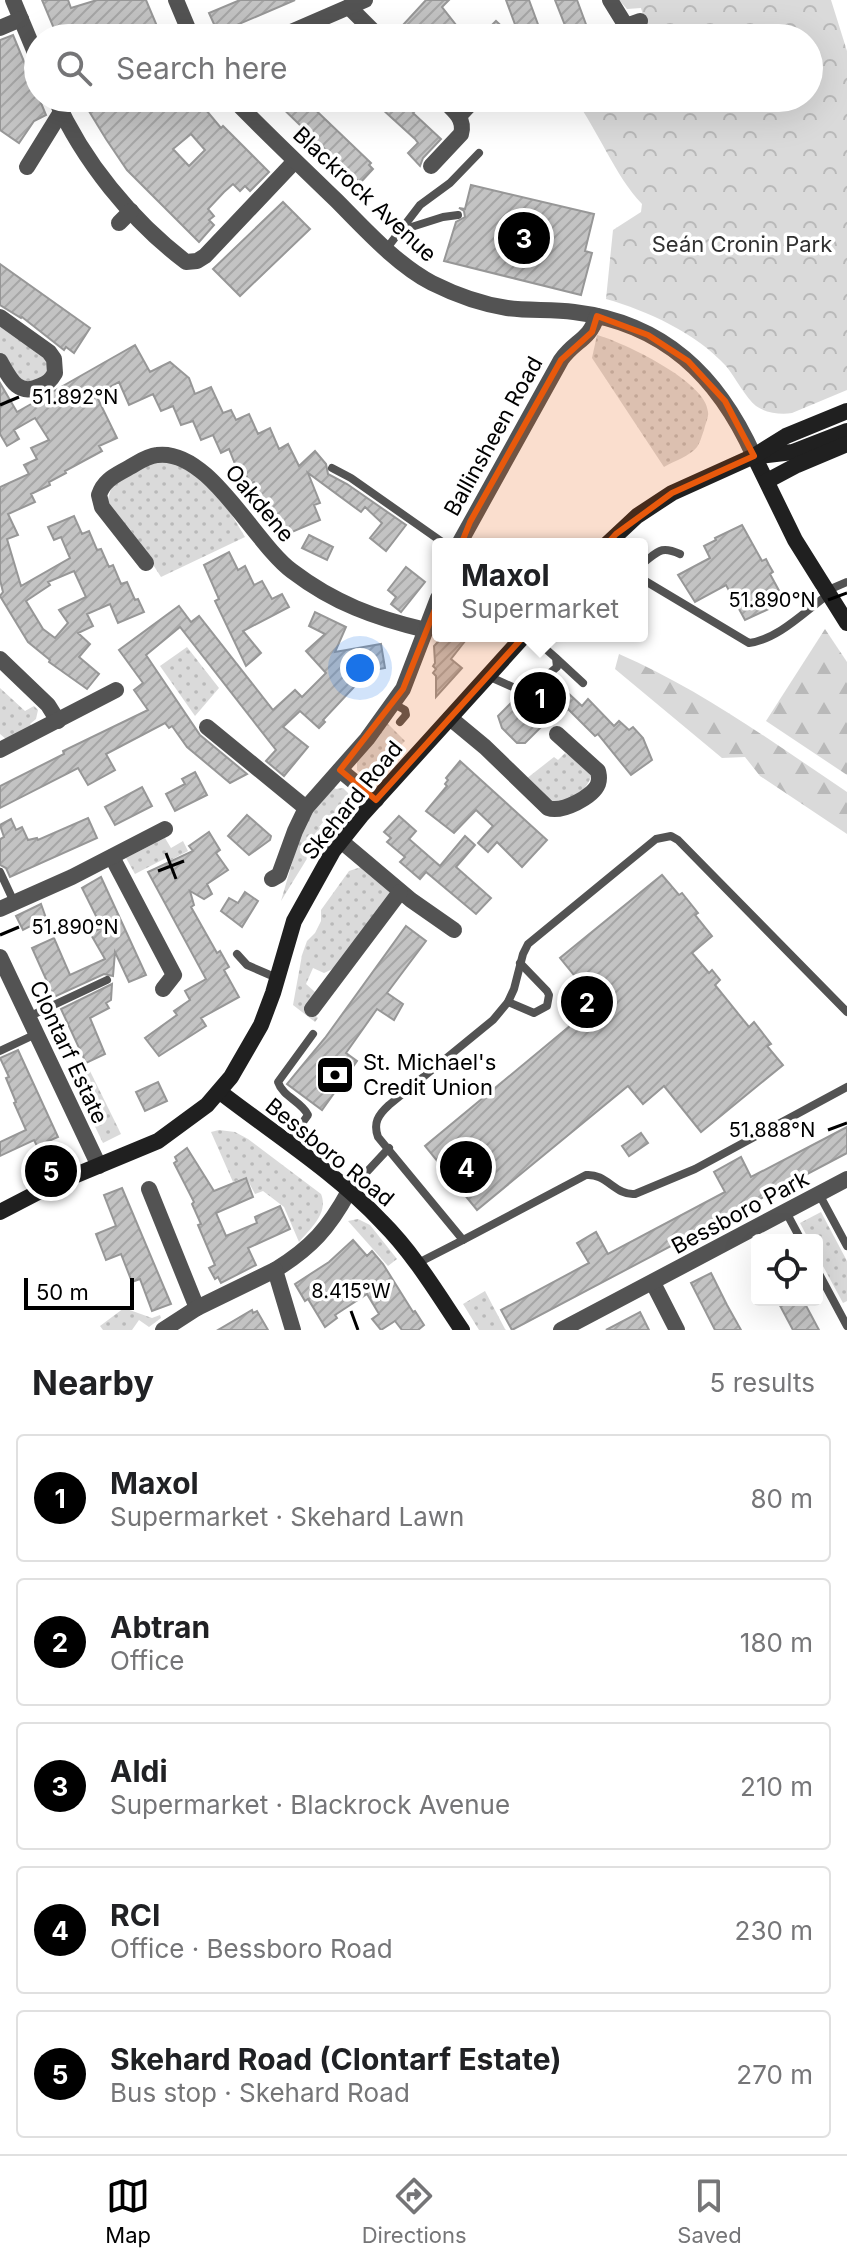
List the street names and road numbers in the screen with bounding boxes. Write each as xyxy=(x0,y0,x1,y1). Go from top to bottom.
street label: Blackrock Avenue xyxy=(288,121,442,267)
street label: Ballinsheen Road xyxy=(438,352,548,520)
street label: Oakdene xyxy=(220,459,300,547)
street label: Skehard Road xyxy=(296,736,408,864)
street label: Clontarf Estate xyxy=(25,976,113,1128)
street label: Bessboro Road xyxy=(261,1092,399,1212)
street label: Bessboro Park xyxy=(667,1165,813,1259)

